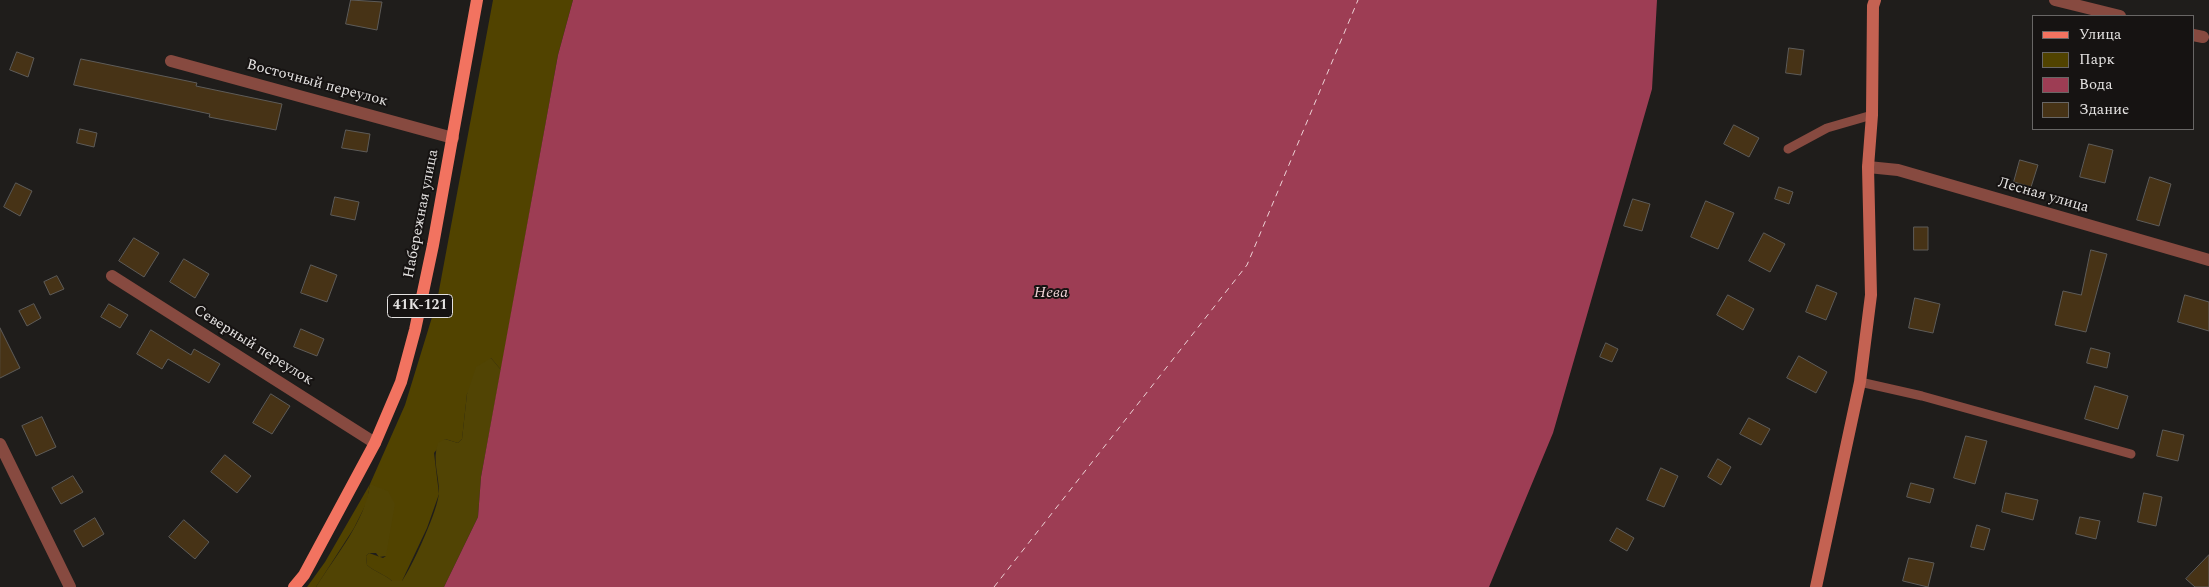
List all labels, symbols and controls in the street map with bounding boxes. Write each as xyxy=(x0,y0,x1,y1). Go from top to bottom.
legend xyxy=(2032,15,2194,130)
text: Улица xyxy=(2079,23,2121,46)
text: Парк xyxy=(2079,48,2115,71)
street label: Восточный переулок xyxy=(245,57,389,111)
text: Вода xyxy=(2079,73,2113,96)
text: Здание xyxy=(2079,98,2129,121)
street label: Набережная улица xyxy=(401,148,443,280)
street label: Лесная улица xyxy=(1996,174,2090,218)
water label: Нева xyxy=(1034,284,1068,304)
road number: 41К-121 xyxy=(388,294,452,318)
street label: Северный переулок xyxy=(190,302,316,390)

